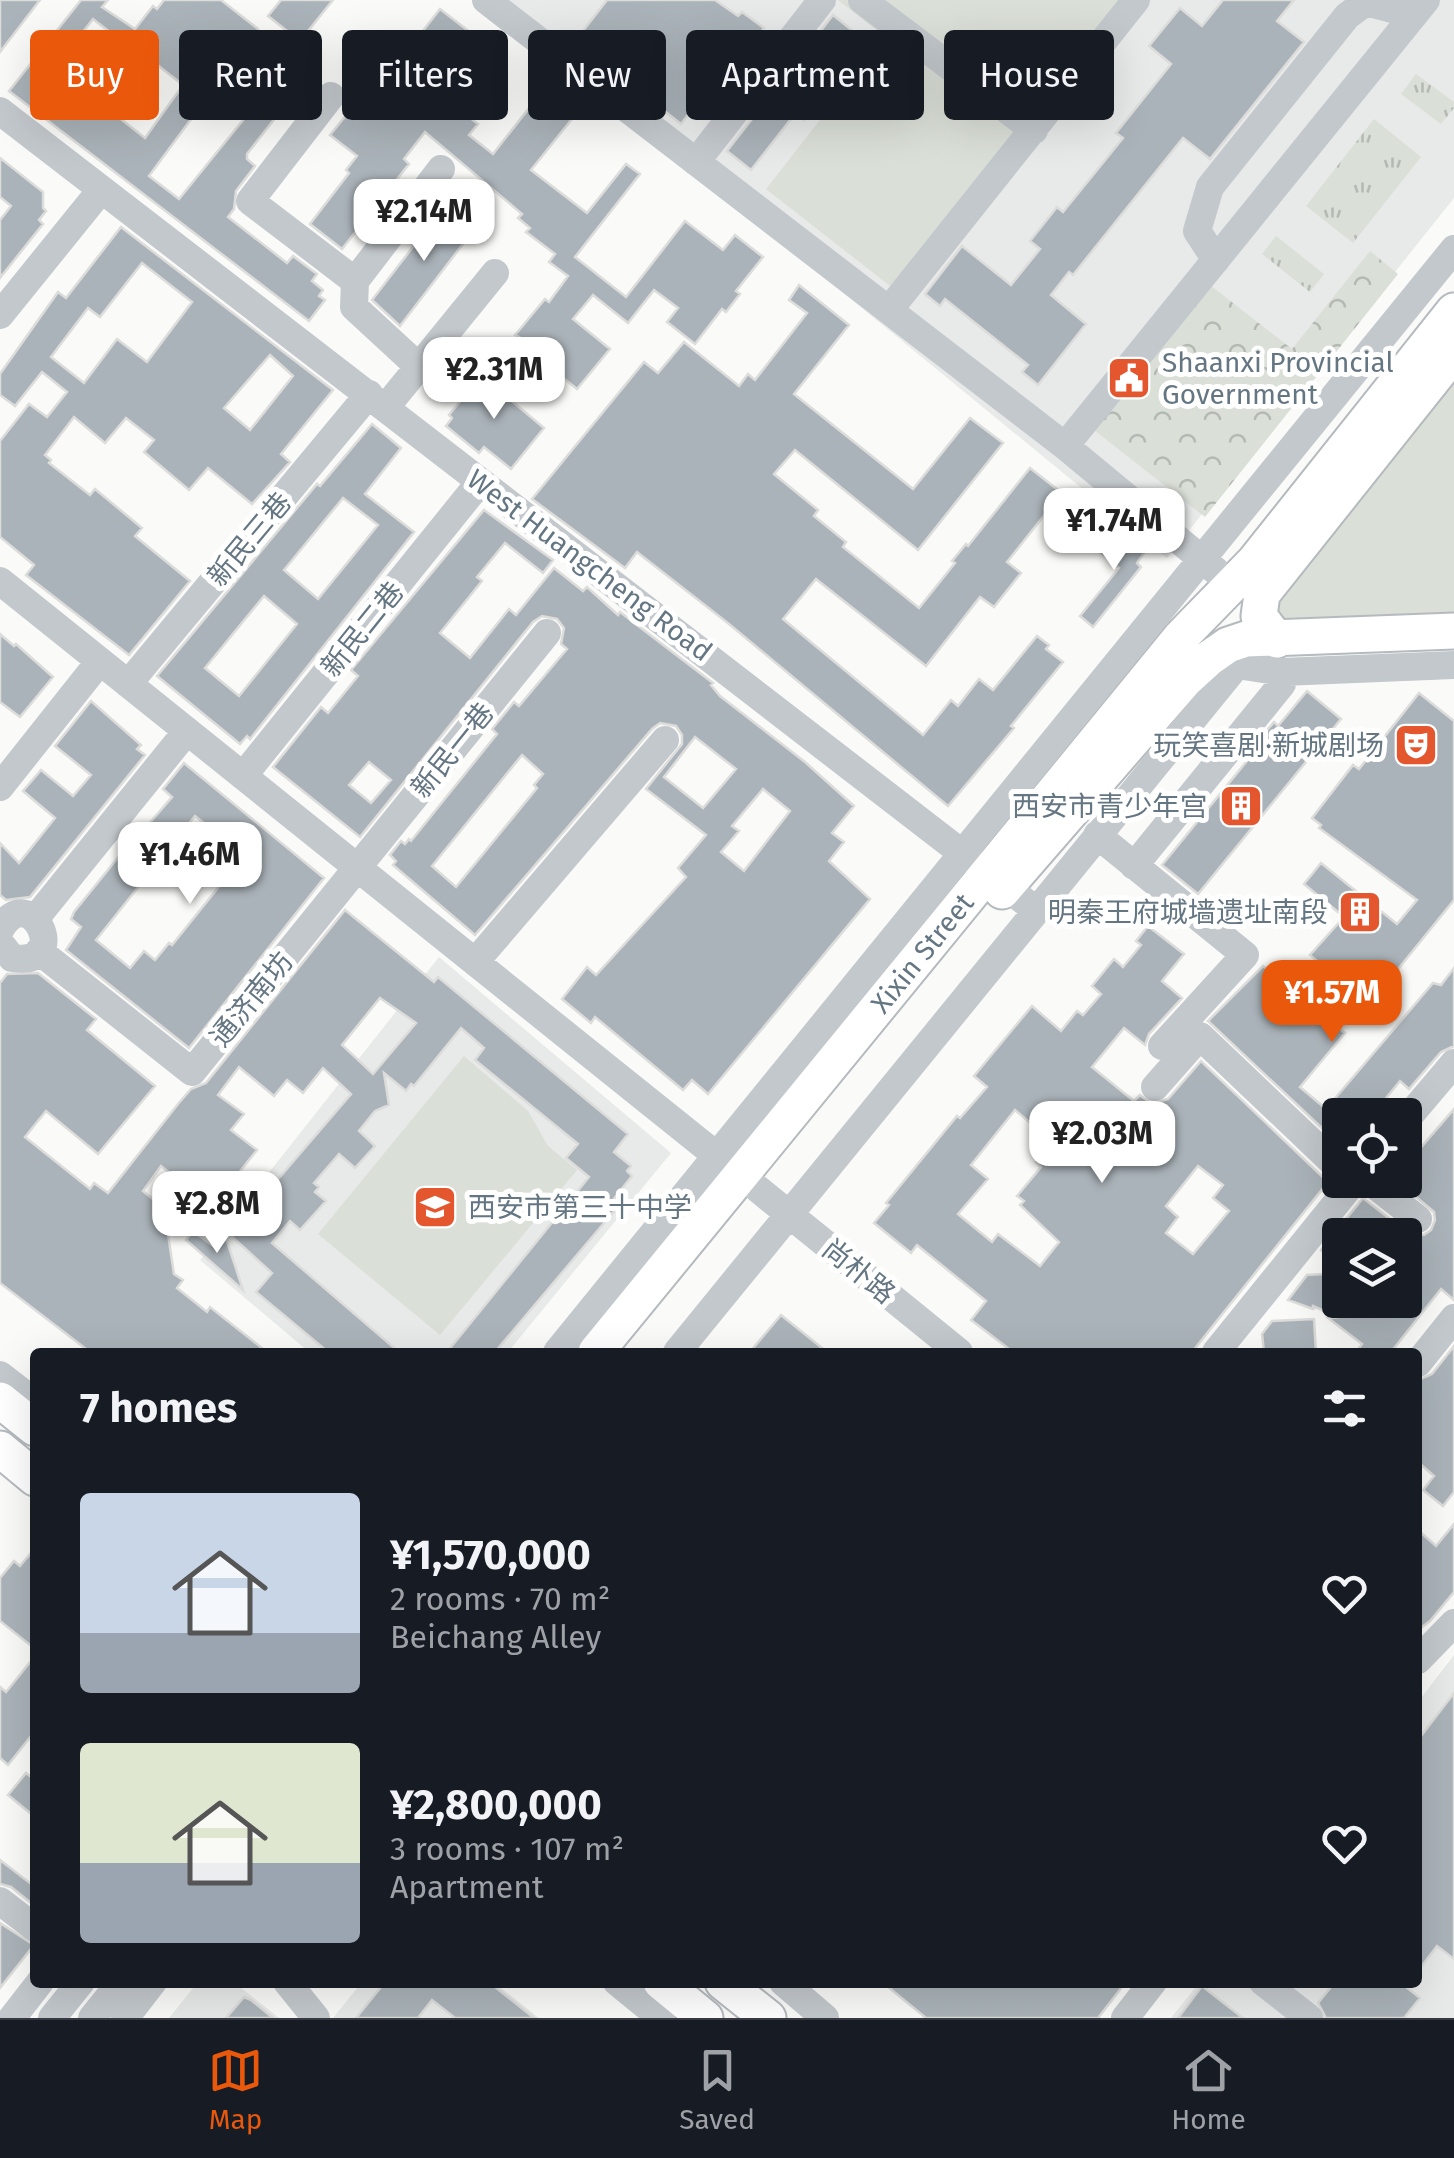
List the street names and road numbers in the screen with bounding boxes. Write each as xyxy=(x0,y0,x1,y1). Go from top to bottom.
street label: West Huangcheng Road xyxy=(461,463,719,668)
street label: 新民三巷 xyxy=(201,486,298,593)
street label: 新民二巷 xyxy=(314,575,410,683)
street label: 新民一巷 xyxy=(404,696,500,804)
street label: Xixin Street xyxy=(864,886,981,1020)
street label: 通济南坊 xyxy=(203,945,299,1053)
street label: 尚朴路 xyxy=(816,1232,902,1311)

